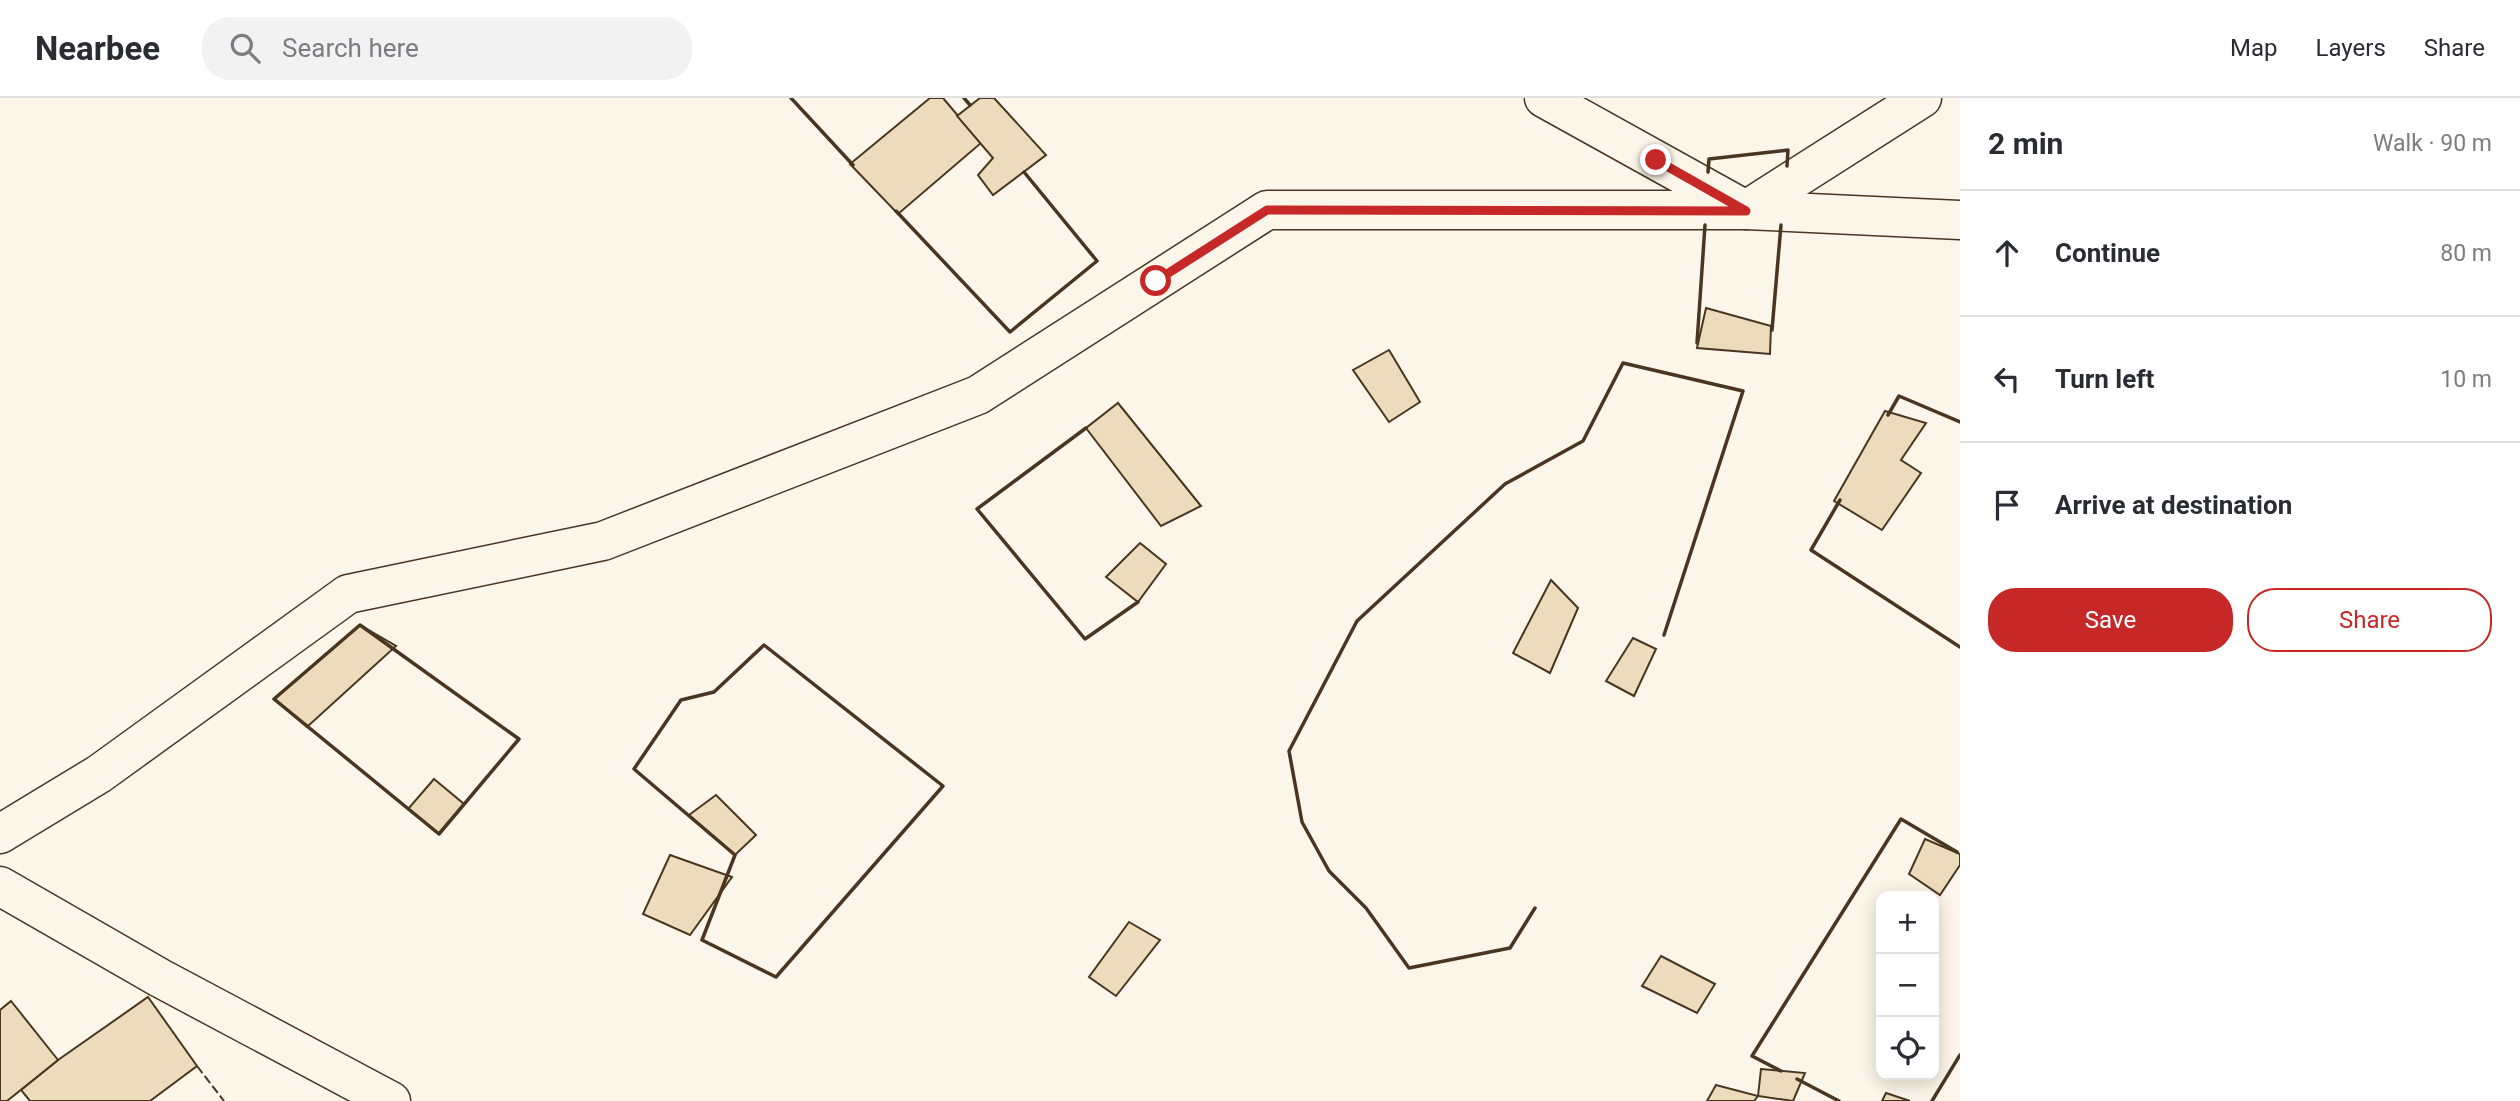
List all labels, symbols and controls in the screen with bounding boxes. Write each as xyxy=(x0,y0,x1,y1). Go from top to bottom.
search box xyxy=(202,17,692,80)
text: Nearbee xyxy=(35,29,160,68)
icon: search xyxy=(226,29,264,67)
text: Search here xyxy=(282,33,419,63)
text: Map xyxy=(2230,34,2278,62)
text: Layers xyxy=(2316,34,2386,62)
text: Share xyxy=(2424,34,2485,62)
text: 2 min xyxy=(1988,126,2063,161)
text: Walk · 90 m xyxy=(2373,130,2492,157)
route end xyxy=(1640,144,1671,175)
icon: ahead xyxy=(1988,234,2026,272)
text: Continue xyxy=(2055,238,2160,268)
text: 80 m xyxy=(2440,240,2492,267)
route start xyxy=(1140,265,1171,296)
icon: left xyxy=(1988,360,2026,398)
text: Turn left xyxy=(2055,364,2154,394)
text: 10 m xyxy=(2440,366,2492,393)
icon: arrive xyxy=(1988,486,2026,524)
text: Arrive at destination xyxy=(2055,490,2292,520)
button: Save xyxy=(1988,588,2233,652)
button: Share xyxy=(2247,588,2492,652)
map controls xyxy=(1876,891,1939,1080)
button: + xyxy=(1876,891,1939,954)
button: − xyxy=(1876,954,1939,1017)
button: locate xyxy=(1876,1017,1939,1080)

